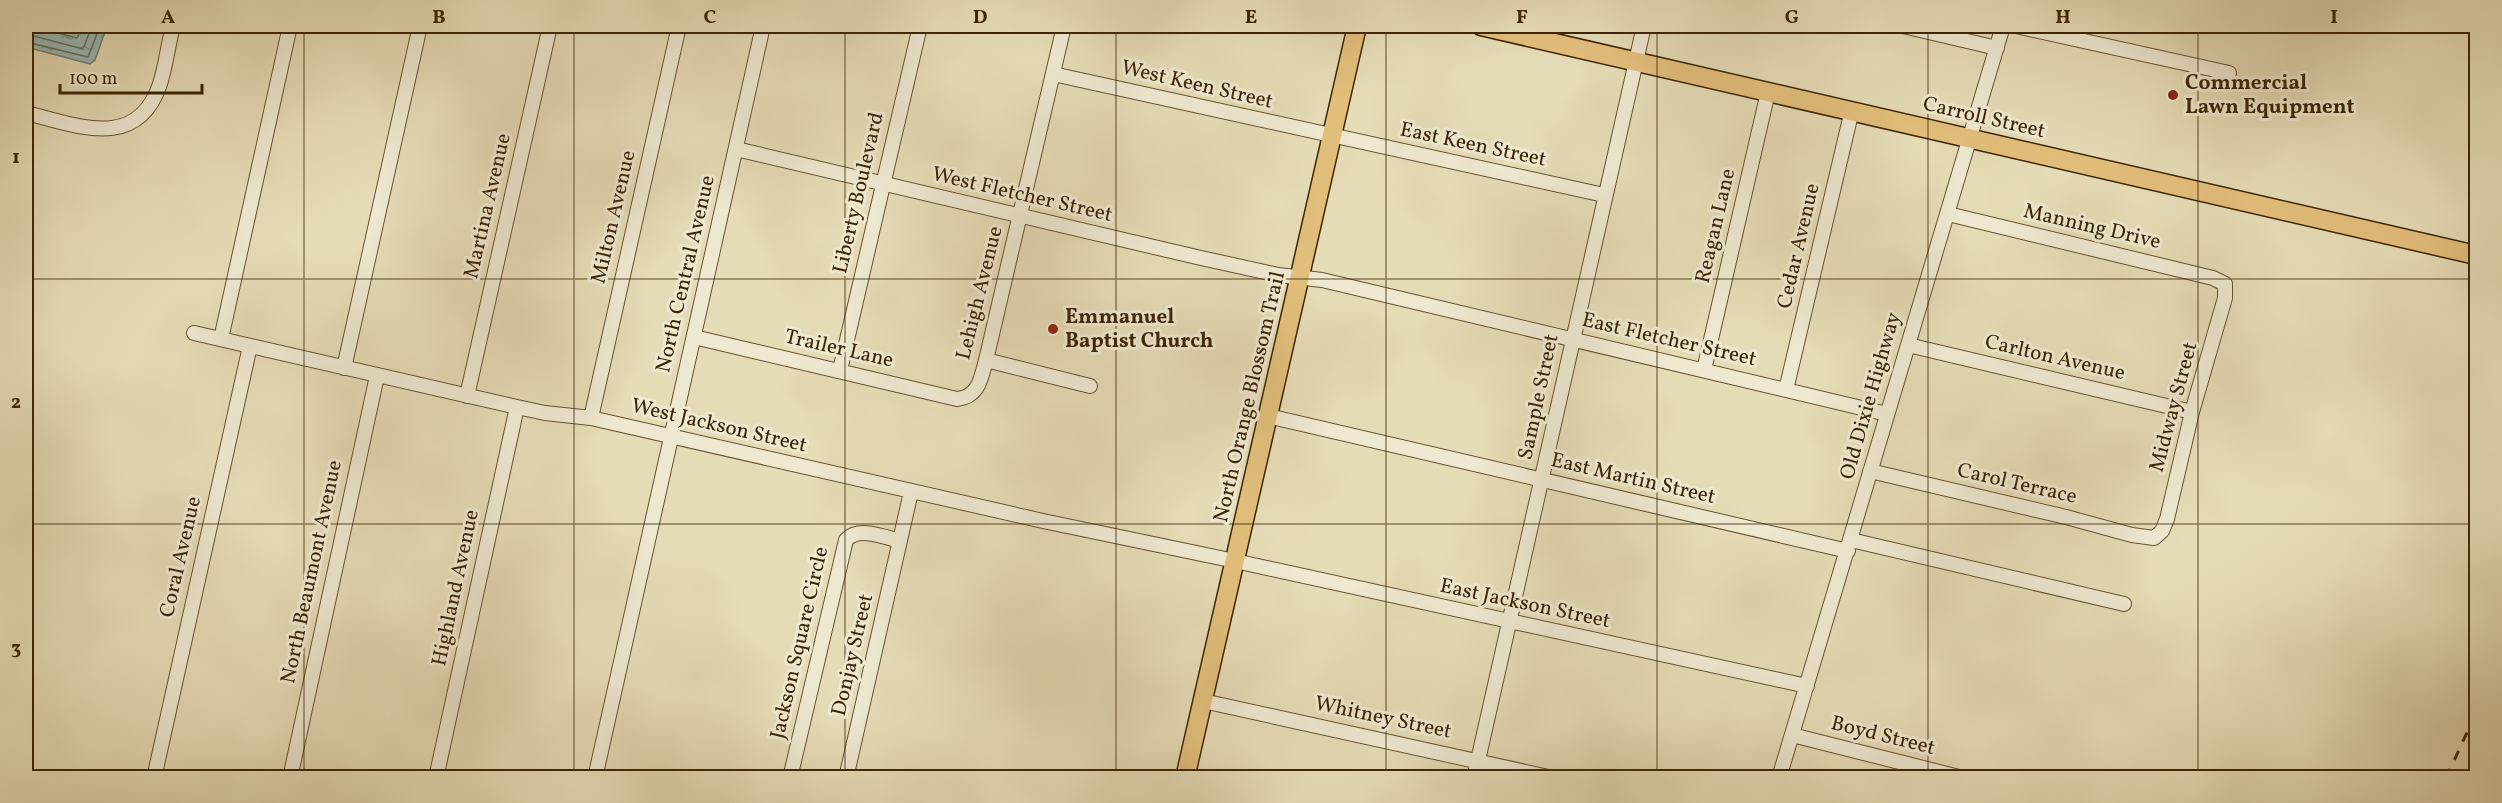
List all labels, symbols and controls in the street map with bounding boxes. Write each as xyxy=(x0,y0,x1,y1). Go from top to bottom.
text: A xyxy=(161,4,175,32)
text: B xyxy=(432,4,446,32)
text: C xyxy=(704,4,717,32)
text: D xyxy=(973,4,987,32)
text: E xyxy=(1245,4,1257,32)
text: F xyxy=(1516,4,1528,32)
text: G xyxy=(1785,4,1799,32)
text: H xyxy=(2055,4,2071,32)
text: I xyxy=(2330,4,2338,32)
street label: West Keen Street xyxy=(1118,53,1276,117)
scale bar xyxy=(60,57,202,95)
text: 100 m xyxy=(69,67,118,92)
place label: Commercial Lawn Equipment xyxy=(2185,69,2354,122)
marker: Commercial Lawn Equipment xyxy=(2166,88,2180,102)
street label: Carroll Street xyxy=(1920,90,2048,146)
street label: Liberty Boulevard xyxy=(826,109,892,277)
street label: East Keen Street xyxy=(1397,115,1549,175)
street label: Martina Avenue xyxy=(457,130,519,282)
text: 1 xyxy=(12,144,20,172)
street label: Milton Avenue xyxy=(585,147,643,286)
street label: West Fletcher Street xyxy=(929,160,1115,230)
street label: Reagan Lane xyxy=(1689,166,1743,286)
street label: North Central Avenue xyxy=(649,172,723,376)
street label: Cedar Avenue xyxy=(1771,181,1827,311)
street label: Manning Drive xyxy=(2020,197,2164,257)
street label: Lehigh Avenue xyxy=(949,223,1011,363)
street label: North Orange Blossom Trail xyxy=(1207,269,1293,525)
place label: Emmanuel Baptist Church xyxy=(1065,303,1214,356)
street label: East Fletcher Street xyxy=(1579,306,1759,374)
street label: Old Dixie Highway xyxy=(1833,308,1909,483)
street label: Trailer Lane xyxy=(782,322,896,376)
marker: Emmanuel Baptist Church xyxy=(1046,322,1060,336)
street label: Carlton Avenue xyxy=(1982,328,2128,388)
street label: Sample Street xyxy=(1512,331,1566,463)
street label: Midway Street xyxy=(2143,339,2205,475)
text: 2 xyxy=(11,389,21,417)
street label: West Jackson Street xyxy=(628,392,810,460)
street label: East Martin Street xyxy=(1548,446,1718,512)
street label: Carol Terrace xyxy=(1954,456,2080,512)
street label: North Beaumont Avenue xyxy=(274,458,350,686)
street label: Coral Avenue xyxy=(153,494,209,620)
street label: Highland Avenue xyxy=(425,507,487,669)
street label: Jackson Square Circle xyxy=(764,544,836,742)
street label: East Jackson Street xyxy=(1437,572,1613,636)
street label: Donjay Street xyxy=(825,591,881,719)
text: 3 xyxy=(11,635,21,663)
street label: Whitney Street xyxy=(1312,689,1454,747)
street label: Boyd Street xyxy=(1828,709,1938,763)

